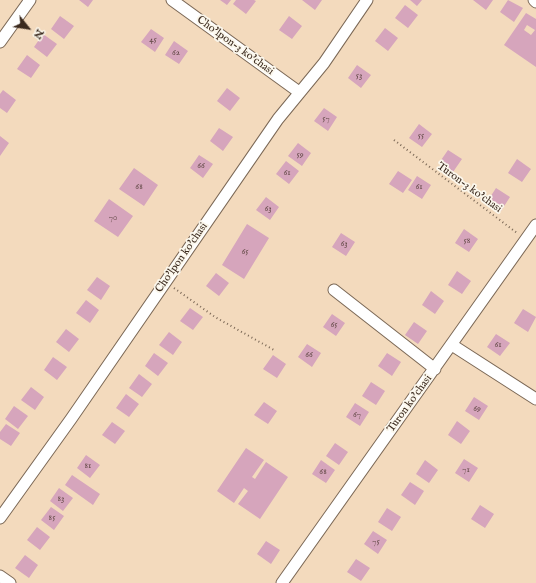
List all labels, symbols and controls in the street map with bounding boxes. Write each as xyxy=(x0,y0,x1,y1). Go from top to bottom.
north arrow xyxy=(8,8,48,48)
street label: Cho'lpon-3 ko'chasi xyxy=(194,14,276,78)
text: N xyxy=(30,26,47,42)
house number: 45 xyxy=(149,35,157,45)
house number: 62 xyxy=(172,48,180,58)
house number: 53 xyxy=(356,71,362,81)
house number: 57 xyxy=(322,114,330,124)
house number: 55 xyxy=(418,131,424,141)
house number: 59 xyxy=(296,150,304,160)
street label: Turon-3 ko'chasi xyxy=(434,160,504,216)
house number: 66 xyxy=(197,161,205,171)
house number: 61 xyxy=(283,168,291,178)
house number: 68 xyxy=(135,182,143,192)
house number: 61 xyxy=(415,182,423,192)
house number: 63 xyxy=(264,204,272,214)
house number: 70 xyxy=(109,213,117,223)
street label: Cho'lpon ko'chasi xyxy=(153,220,211,296)
house number: 58 xyxy=(464,236,470,246)
house number: 63 xyxy=(340,239,348,249)
house number: 65 xyxy=(241,247,249,257)
house number: 65 xyxy=(330,320,338,330)
house number: 61 xyxy=(494,340,502,350)
house number: 66 xyxy=(305,350,313,360)
street label: Turon ko'chasi xyxy=(385,373,435,435)
house number: 69 xyxy=(473,404,481,414)
house number: 67 xyxy=(353,410,361,420)
house number: 81 xyxy=(85,461,91,471)
house number: 71 xyxy=(462,465,470,475)
house number: 68 xyxy=(319,467,327,477)
house number: 83 xyxy=(58,494,64,504)
house number: 85 xyxy=(49,513,55,523)
house number: 75 xyxy=(372,537,380,547)

